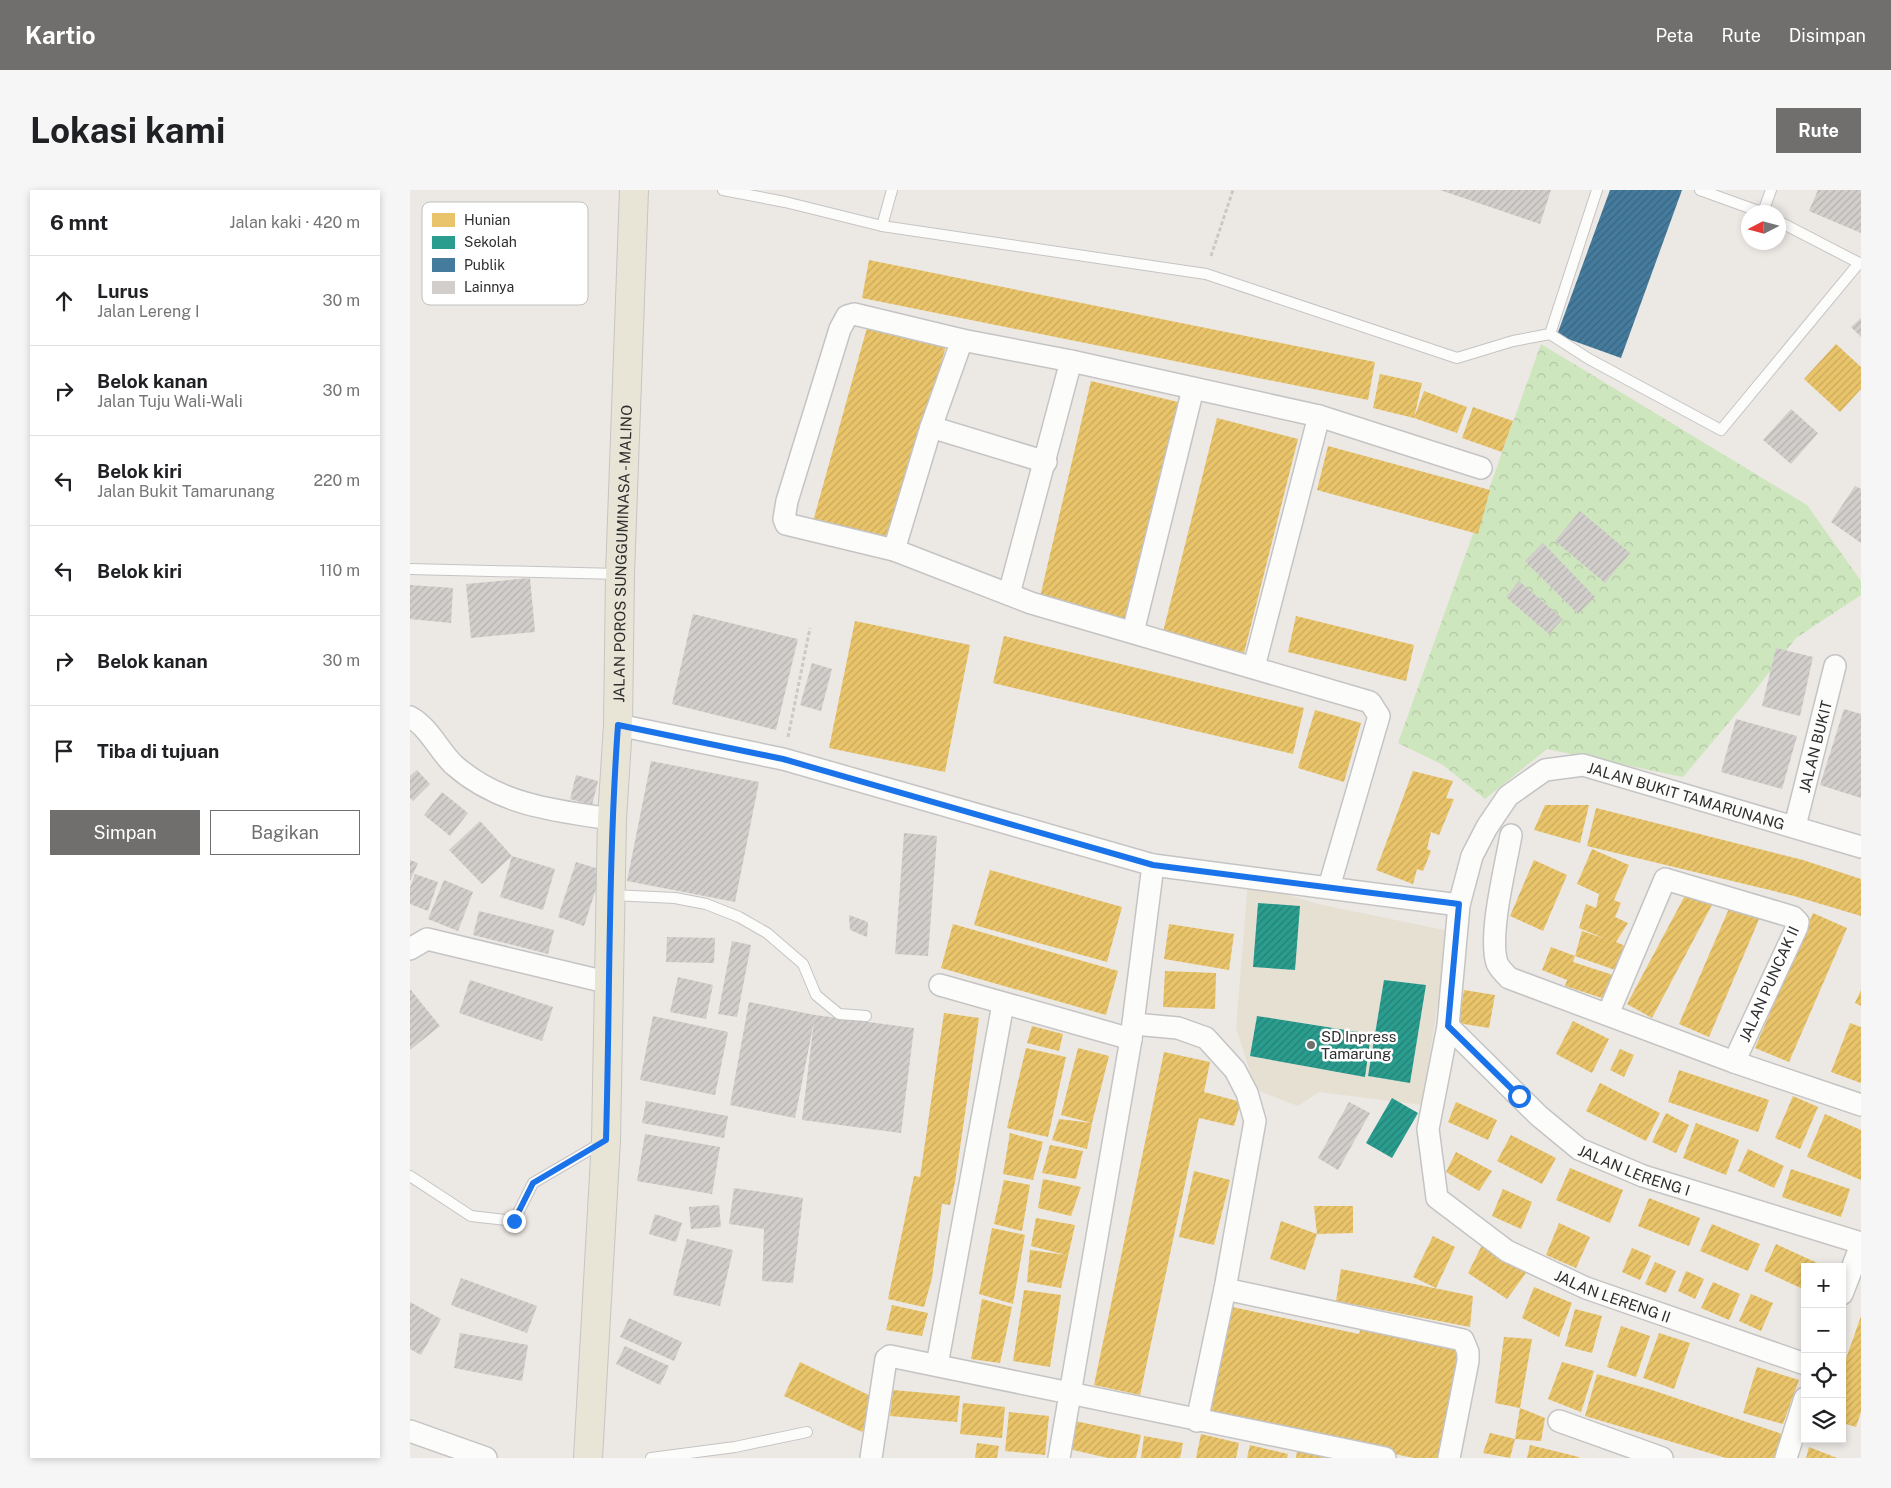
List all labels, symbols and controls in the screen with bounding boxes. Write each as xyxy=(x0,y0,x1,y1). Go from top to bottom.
text: Kartio xyxy=(25,21,96,49)
text: Peta xyxy=(1655,25,1693,46)
text: Rute xyxy=(1721,25,1761,46)
text: Disimpan xyxy=(1789,25,1866,46)
button: Rute xyxy=(1776,108,1861,153)
text: Lokasi kami xyxy=(30,110,225,151)
legend xyxy=(422,202,588,305)
north arrow xyxy=(1741,205,1786,250)
text: 6 mnt xyxy=(50,210,108,235)
text: Hunian xyxy=(464,212,510,228)
text: Jalan kaki · 420 m xyxy=(229,213,360,232)
text: Sekolah xyxy=(464,234,517,250)
text: Publik xyxy=(464,257,505,273)
text: Lainnya xyxy=(464,279,514,295)
text: Lurus xyxy=(97,280,149,302)
icon: ahead xyxy=(50,287,78,315)
text: 30 m xyxy=(323,291,360,310)
text: Jalan Lereng I xyxy=(97,302,200,321)
text: Belok kanan xyxy=(97,370,208,392)
icon: right xyxy=(50,377,78,405)
text: 30 m xyxy=(323,381,360,400)
text: Jalan Tuju Wali-Wali xyxy=(97,392,243,411)
street label: JALAN POROS SUNGGUMINASA - MALINO xyxy=(610,405,635,703)
text: Belok kiri xyxy=(97,460,182,482)
icon: left xyxy=(50,467,78,495)
text: 220 m xyxy=(313,471,360,490)
text: Jalan Bukit Tamarunang xyxy=(97,482,275,501)
icon: left xyxy=(50,557,78,585)
text: Belok kiri xyxy=(97,560,182,582)
text: 110 m xyxy=(319,561,360,580)
icon: right xyxy=(50,647,78,675)
text: Belok kanan xyxy=(97,650,208,672)
text: 30 m xyxy=(323,651,360,670)
street label: JALAN BUKIT xyxy=(1795,698,1835,794)
icon: arrive xyxy=(50,737,78,765)
text: Tiba di tujuan xyxy=(97,740,219,762)
street label: JALAN BUKIT TAMARUNANG xyxy=(1586,758,1787,833)
button: Simpan xyxy=(50,810,200,855)
button: Bagikan xyxy=(210,810,360,855)
street label: JALAN PUNCAK II xyxy=(1736,923,1802,1045)
place label: SD Inpress Tamarung xyxy=(1321,1028,1396,1062)
marker: SD Inpress Tamarung xyxy=(1305,1039,1317,1051)
route start xyxy=(1508,1085,1531,1108)
street label: JALAN LERENG I xyxy=(1576,1141,1692,1198)
route end xyxy=(503,1210,526,1233)
map controls xyxy=(1801,1263,1846,1443)
button: + xyxy=(1801,1263,1846,1308)
street label: JALAN LERENG II xyxy=(1552,1266,1673,1325)
button: − xyxy=(1801,1308,1846,1353)
button: locate xyxy=(1801,1353,1846,1398)
button: layers xyxy=(1801,1398,1846,1443)

